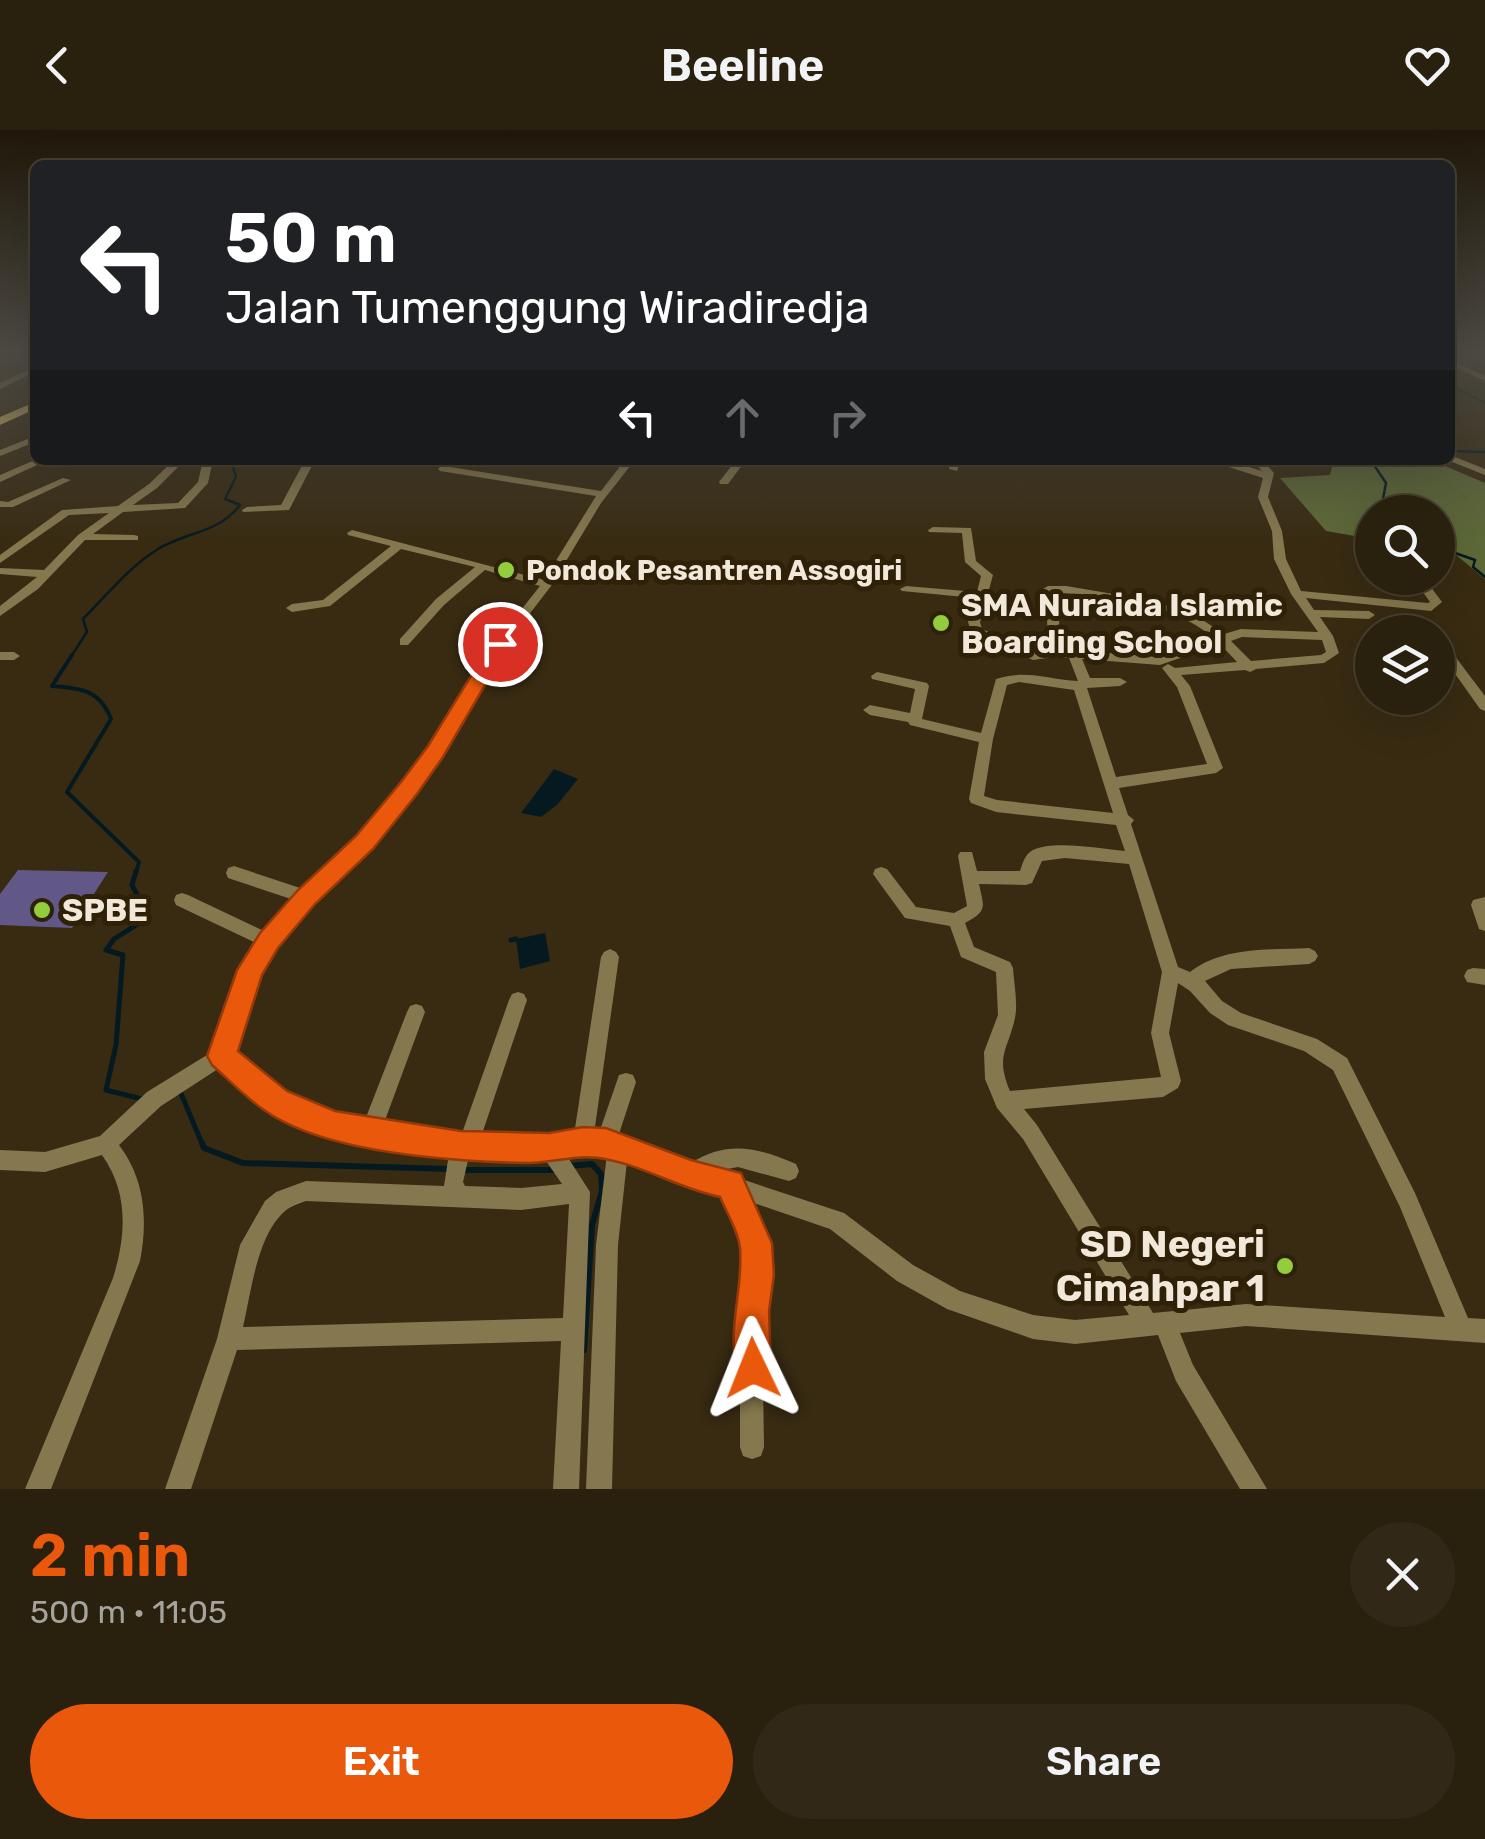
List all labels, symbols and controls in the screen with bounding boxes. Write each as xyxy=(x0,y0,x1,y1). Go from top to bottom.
icon: back xyxy=(30,38,85,93)
icon: heart xyxy=(1400,38,1455,93)
text: Beeline xyxy=(661,39,824,92)
text: 50 m xyxy=(225,197,397,280)
icon: left xyxy=(60,200,190,330)
text: Jalan Tumenggung Wiradiredja xyxy=(225,281,870,334)
icon: left xyxy=(610,390,665,445)
icon: ahead xyxy=(715,390,770,445)
icon: right xyxy=(820,390,875,445)
map controls xyxy=(1355,495,1455,715)
button: search xyxy=(1355,495,1455,595)
place label: Pondok Pesantren Assogiri xyxy=(526,554,902,587)
marker: Pondok Pesantren Assogiri xyxy=(495,559,517,581)
place label: SMA Nuraida Islamic Boarding School xyxy=(961,586,1283,661)
pin xyxy=(458,602,543,687)
marker: SMA Nuraida Islamic Boarding School xyxy=(930,612,952,634)
button: layers xyxy=(1355,615,1455,715)
icon: arrive xyxy=(473,617,528,672)
place label: SPBE xyxy=(62,891,148,929)
marker: SPBE xyxy=(31,899,53,921)
place label: SD Negeri Cimahpar 1 xyxy=(1056,1221,1265,1311)
marker: SD Negeri Cimahpar 1 xyxy=(1274,1255,1296,1277)
position arrow xyxy=(701,1316,805,1420)
text: 2 min xyxy=(30,1520,190,1591)
button: close xyxy=(1350,1522,1455,1627)
text: 500 m · 11:05 xyxy=(30,1593,227,1631)
button: Exit xyxy=(30,1704,733,1819)
button: Share xyxy=(753,1704,1455,1819)

